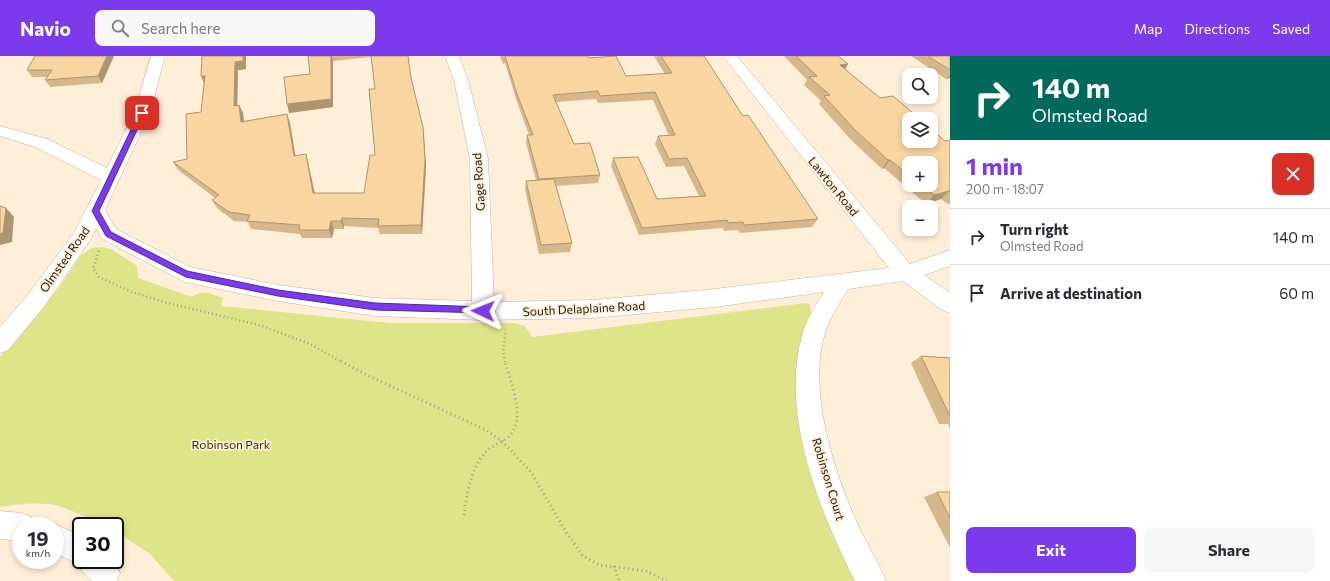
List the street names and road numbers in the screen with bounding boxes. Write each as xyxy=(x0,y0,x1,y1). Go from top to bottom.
street label: Gage Road xyxy=(469,152,487,211)
street label: Lawton Road xyxy=(806,154,862,218)
street label: Olmsted Road xyxy=(36,223,92,295)
street label: South Delaplaine Road xyxy=(522,298,646,318)
street label: Robinson Court xyxy=(810,436,848,522)

